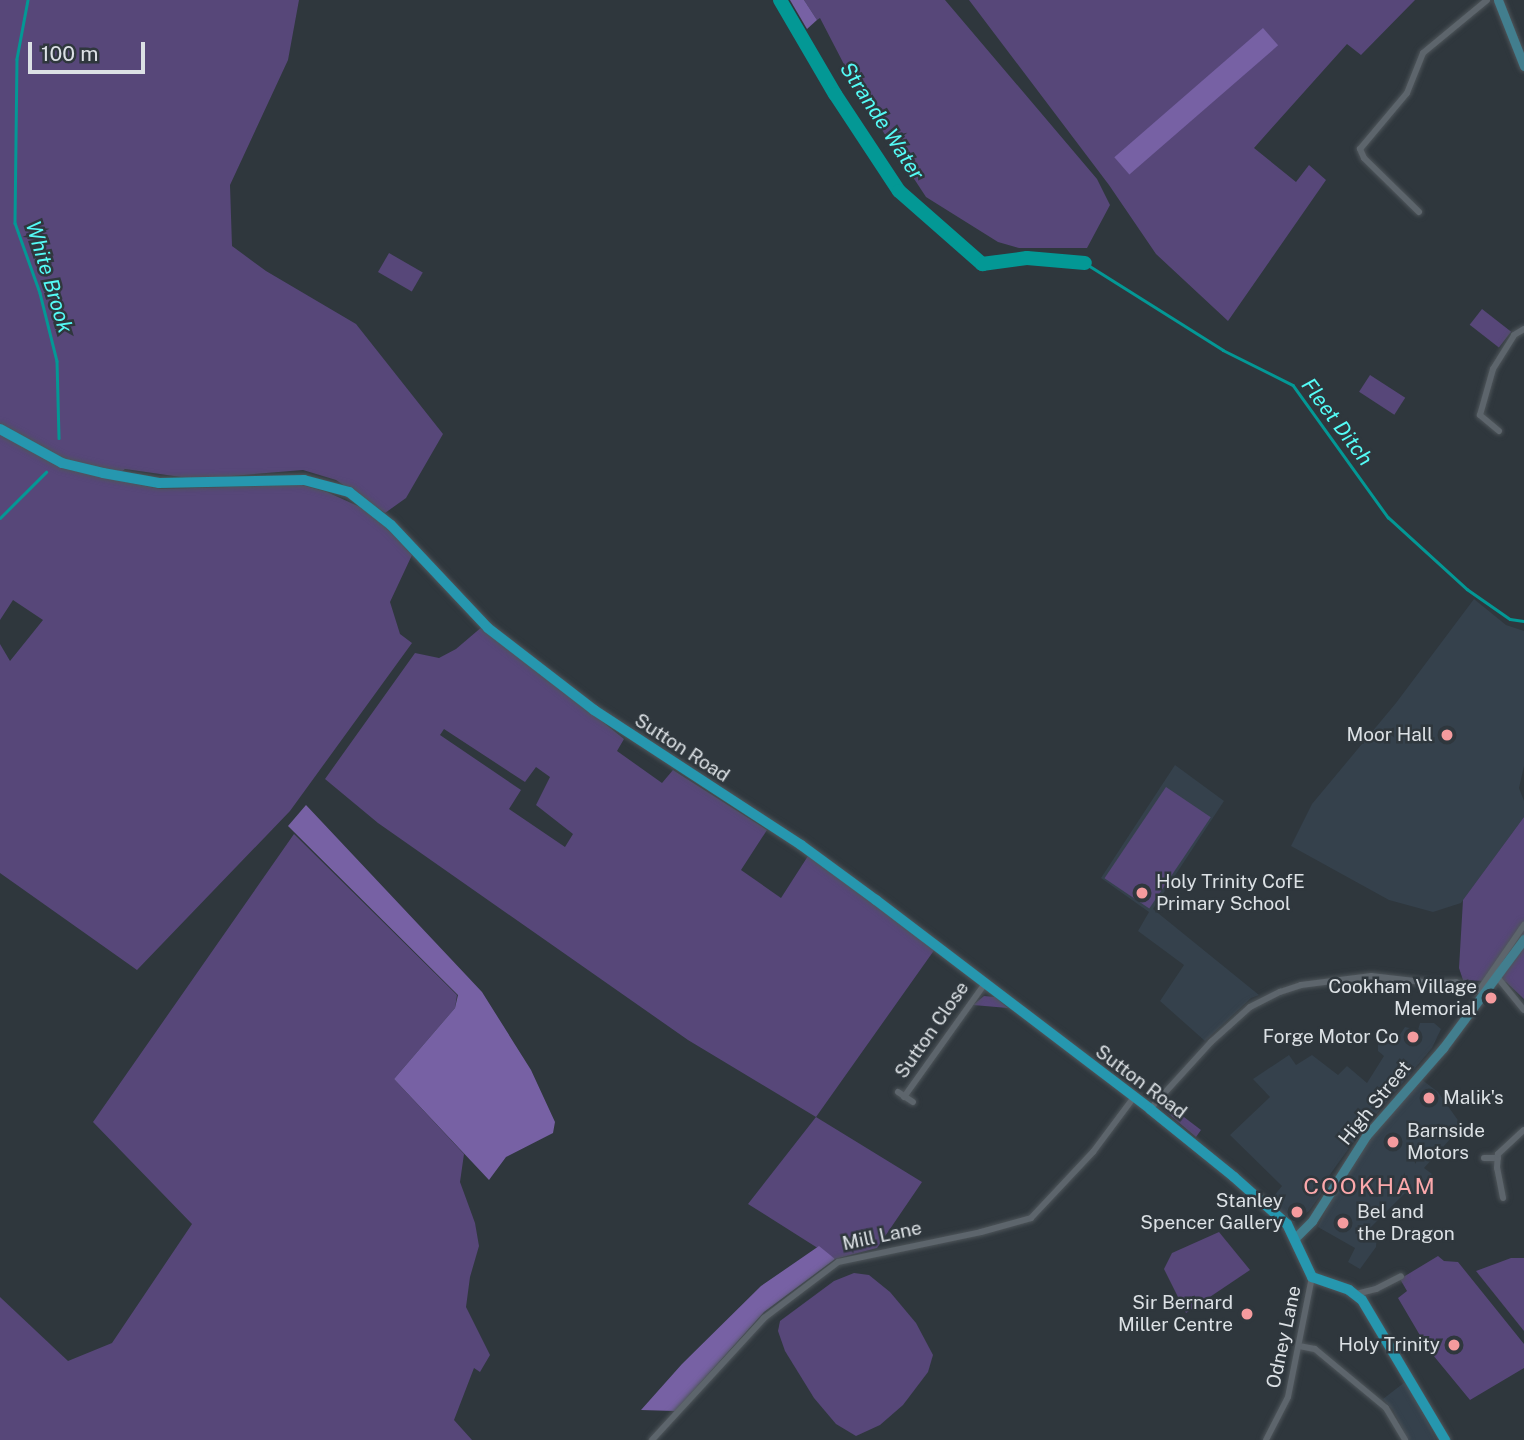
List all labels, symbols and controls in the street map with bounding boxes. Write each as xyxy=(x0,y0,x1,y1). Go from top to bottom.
scale bar xyxy=(32,28,149,72)
text: 100 m xyxy=(41,41,98,66)
water label: Strande Water xyxy=(834,57,930,185)
water label: White Brook xyxy=(20,218,78,336)
water label: Fleet Ditch xyxy=(1296,373,1378,471)
street label: Sutton Road xyxy=(630,709,734,787)
place label: Moor Hall xyxy=(1347,724,1433,746)
marker: Moor Hall xyxy=(1439,727,1455,743)
place label: Holy Trinity CofE Primary School xyxy=(1156,871,1305,915)
marker: Holy Trinity CofE Primary School xyxy=(1134,885,1150,901)
place label: Cookham Village Memorial xyxy=(1328,976,1477,1020)
street label: Sutton Close xyxy=(890,977,974,1083)
marker: Cookham Village Memorial xyxy=(1483,990,1499,1006)
place label: Forge Motor Co xyxy=(1263,1026,1399,1048)
marker: Forge Motor Co xyxy=(1405,1029,1421,1045)
street label: Sutton Road xyxy=(1091,1040,1191,1124)
street label: High Street xyxy=(1334,1056,1416,1150)
place label: Malik's xyxy=(1443,1087,1504,1109)
marker: Malik's xyxy=(1421,1090,1437,1106)
place label: Barnside Motors xyxy=(1407,1120,1485,1164)
marker: Barnside Motors xyxy=(1385,1134,1401,1150)
district label: COOKHAM xyxy=(1304,1172,1436,1200)
place label: Stanley Spencer Gallery xyxy=(1140,1190,1283,1234)
place label: Bel and the Dragon xyxy=(1357,1201,1455,1245)
marker: Stanley Spencer Gallery xyxy=(1289,1204,1305,1220)
marker: Bel and the Dragon xyxy=(1335,1215,1351,1231)
street label: Mill Lane xyxy=(840,1216,924,1256)
street label: Odney Lane xyxy=(1262,1283,1306,1391)
place label: Sir Bernard Miller Centre xyxy=(1118,1292,1233,1336)
marker: Sir Bernard Miller Centre xyxy=(1239,1306,1255,1322)
place label: Holy Trinity xyxy=(1339,1334,1440,1356)
marker: Holy Trinity xyxy=(1446,1337,1462,1353)

